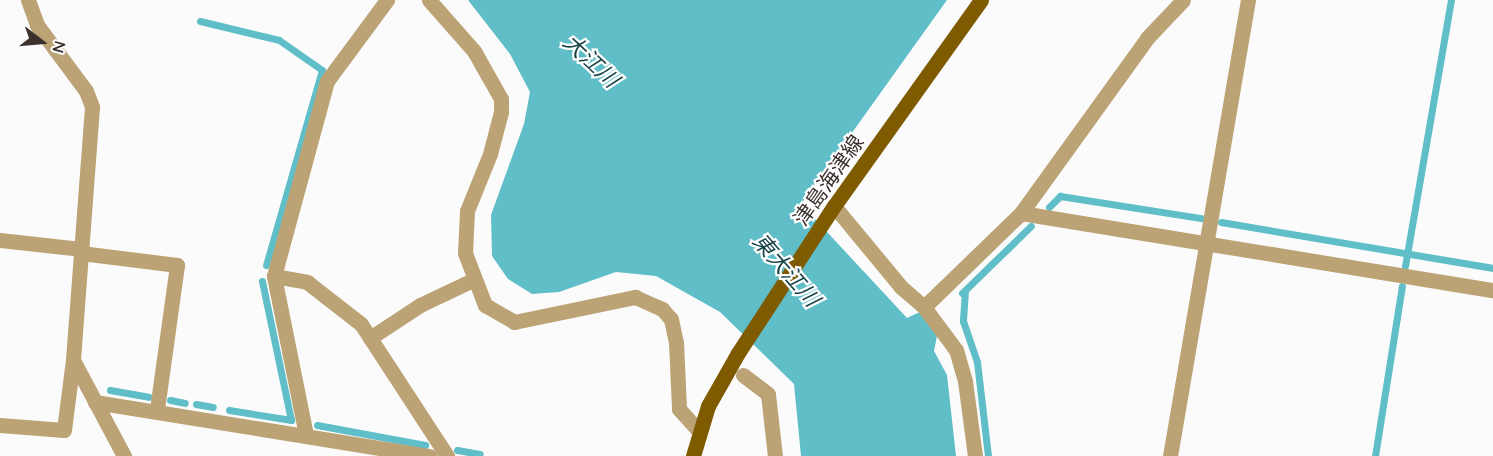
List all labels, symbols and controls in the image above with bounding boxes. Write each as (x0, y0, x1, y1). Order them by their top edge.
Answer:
north arrow (12, 12, 72, 72)
water label: 大江川 (558, 29, 624, 93)
text: N (48, 39, 71, 55)
street label: 津島海津線 (788, 130, 868, 230)
water label: 東大江川 (747, 228, 825, 312)

